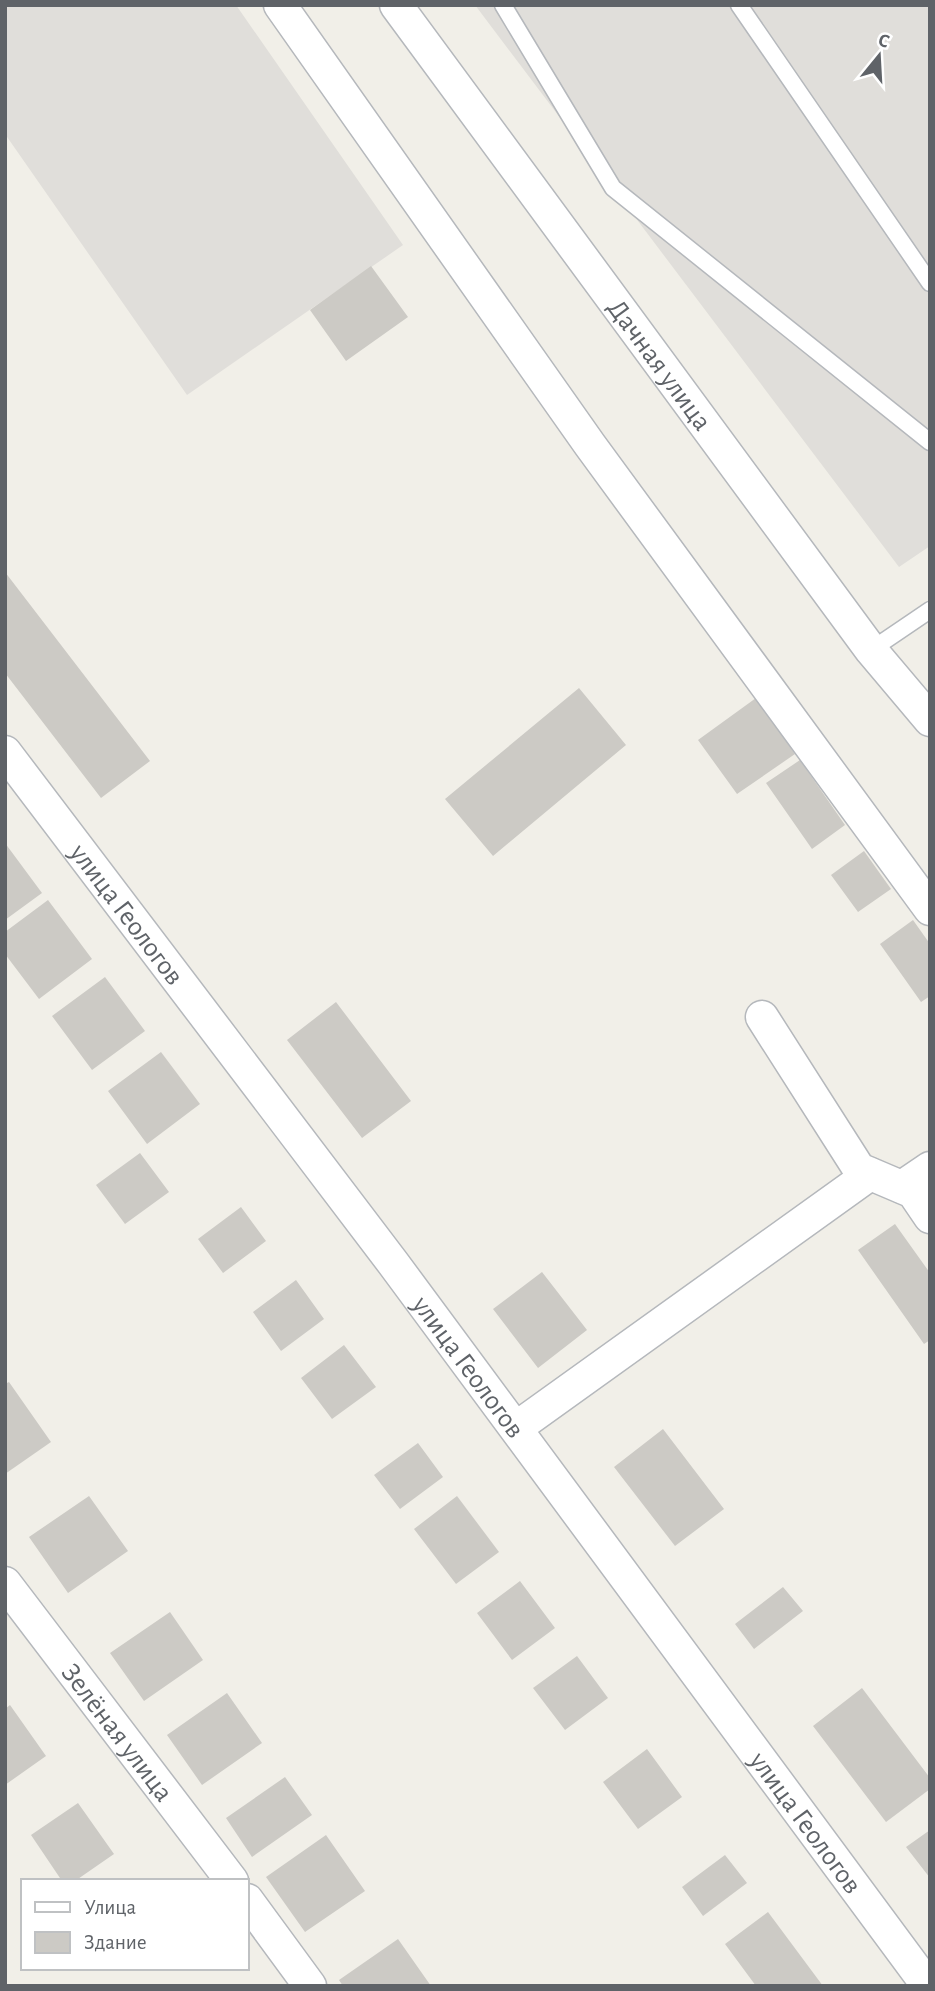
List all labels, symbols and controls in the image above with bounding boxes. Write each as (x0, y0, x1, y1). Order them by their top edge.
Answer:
north arrow (844, 21, 914, 91)
text: С (876, 31, 892, 52)
street label: Дачная улица (601, 294, 716, 436)
street label: улица Геологов (63, 838, 188, 990)
street label: улица Геологов (406, 1291, 529, 1443)
street label: Зелёная улица (56, 1659, 178, 1807)
street label: улица Геологов (743, 1746, 866, 1899)
legend (21, 1879, 248, 1970)
text: Улица (84, 1897, 137, 1918)
text: Здание (84, 1932, 147, 1953)

